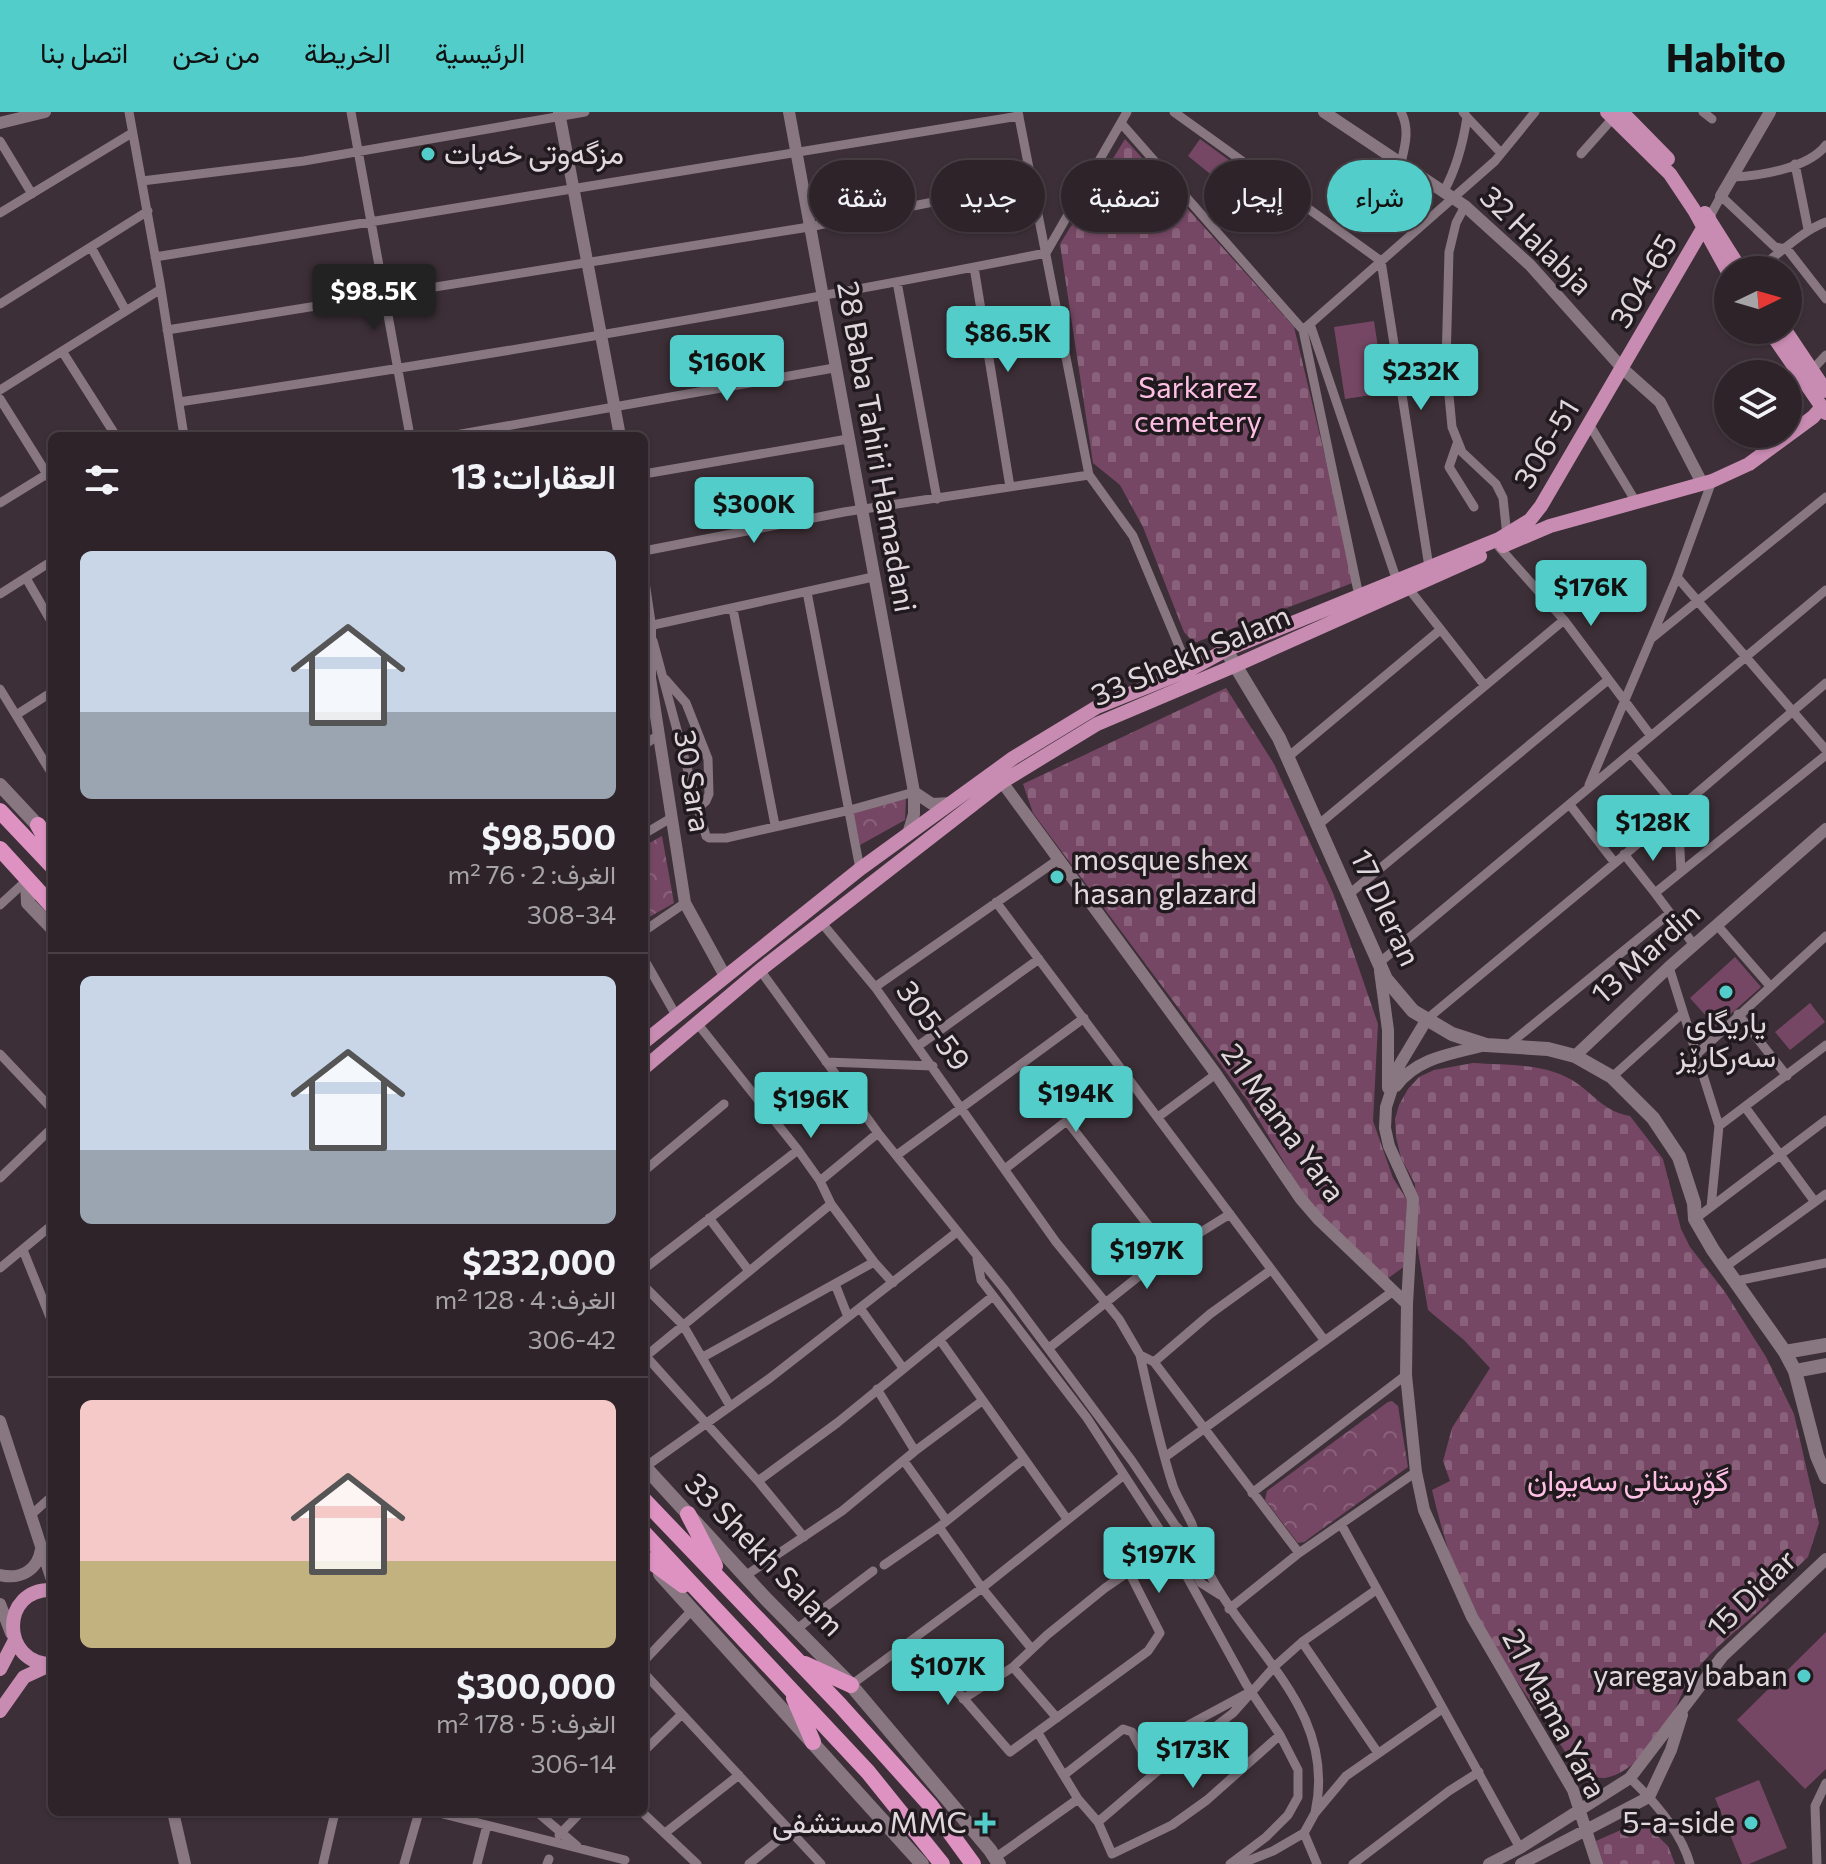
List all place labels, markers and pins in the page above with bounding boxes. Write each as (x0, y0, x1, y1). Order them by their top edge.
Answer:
place label: مزگەوتی خەبات (444, 133, 624, 172)
marker: مزگەوتی خەبات (419, 145, 437, 163)
pin: $98.5K (309, 264, 439, 332)
pin: $86.5K (943, 306, 1073, 374)
pin: $160K (671, 335, 783, 403)
pin: $232K (1365, 344, 1477, 412)
pin: $300K (698, 477, 810, 545)
pin: $176K (1535, 560, 1647, 628)
pin: $128K (1597, 795, 1709, 863)
place label: mosque shex hasan glazard (1073, 839, 1257, 910)
marker: mosque shex hasan glazard (1048, 868, 1066, 886)
marker: یاریگای سەرکارێز (1717, 983, 1735, 1001)
place label: یاریگای سەرکارێز (1675, 1002, 1776, 1075)
pin: $194K (1020, 1066, 1132, 1134)
pin: $196K (755, 1072, 867, 1140)
pin: $197K (1091, 1223, 1203, 1291)
pin: $197K (1103, 1527, 1215, 1595)
pin: $107K (892, 1639, 1004, 1707)
place label: yaregay baban (1593, 1655, 1788, 1692)
marker: yaregay baban (1795, 1667, 1813, 1685)
pin: $173K (1137, 1722, 1249, 1790)
place label: مستشفى MMC (772, 1802, 967, 1841)
place label: 5-a-side (1622, 1802, 1735, 1839)
marker: مستشفى MMC (974, 1812, 996, 1834)
marker: 5-a-side (1742, 1814, 1760, 1832)

